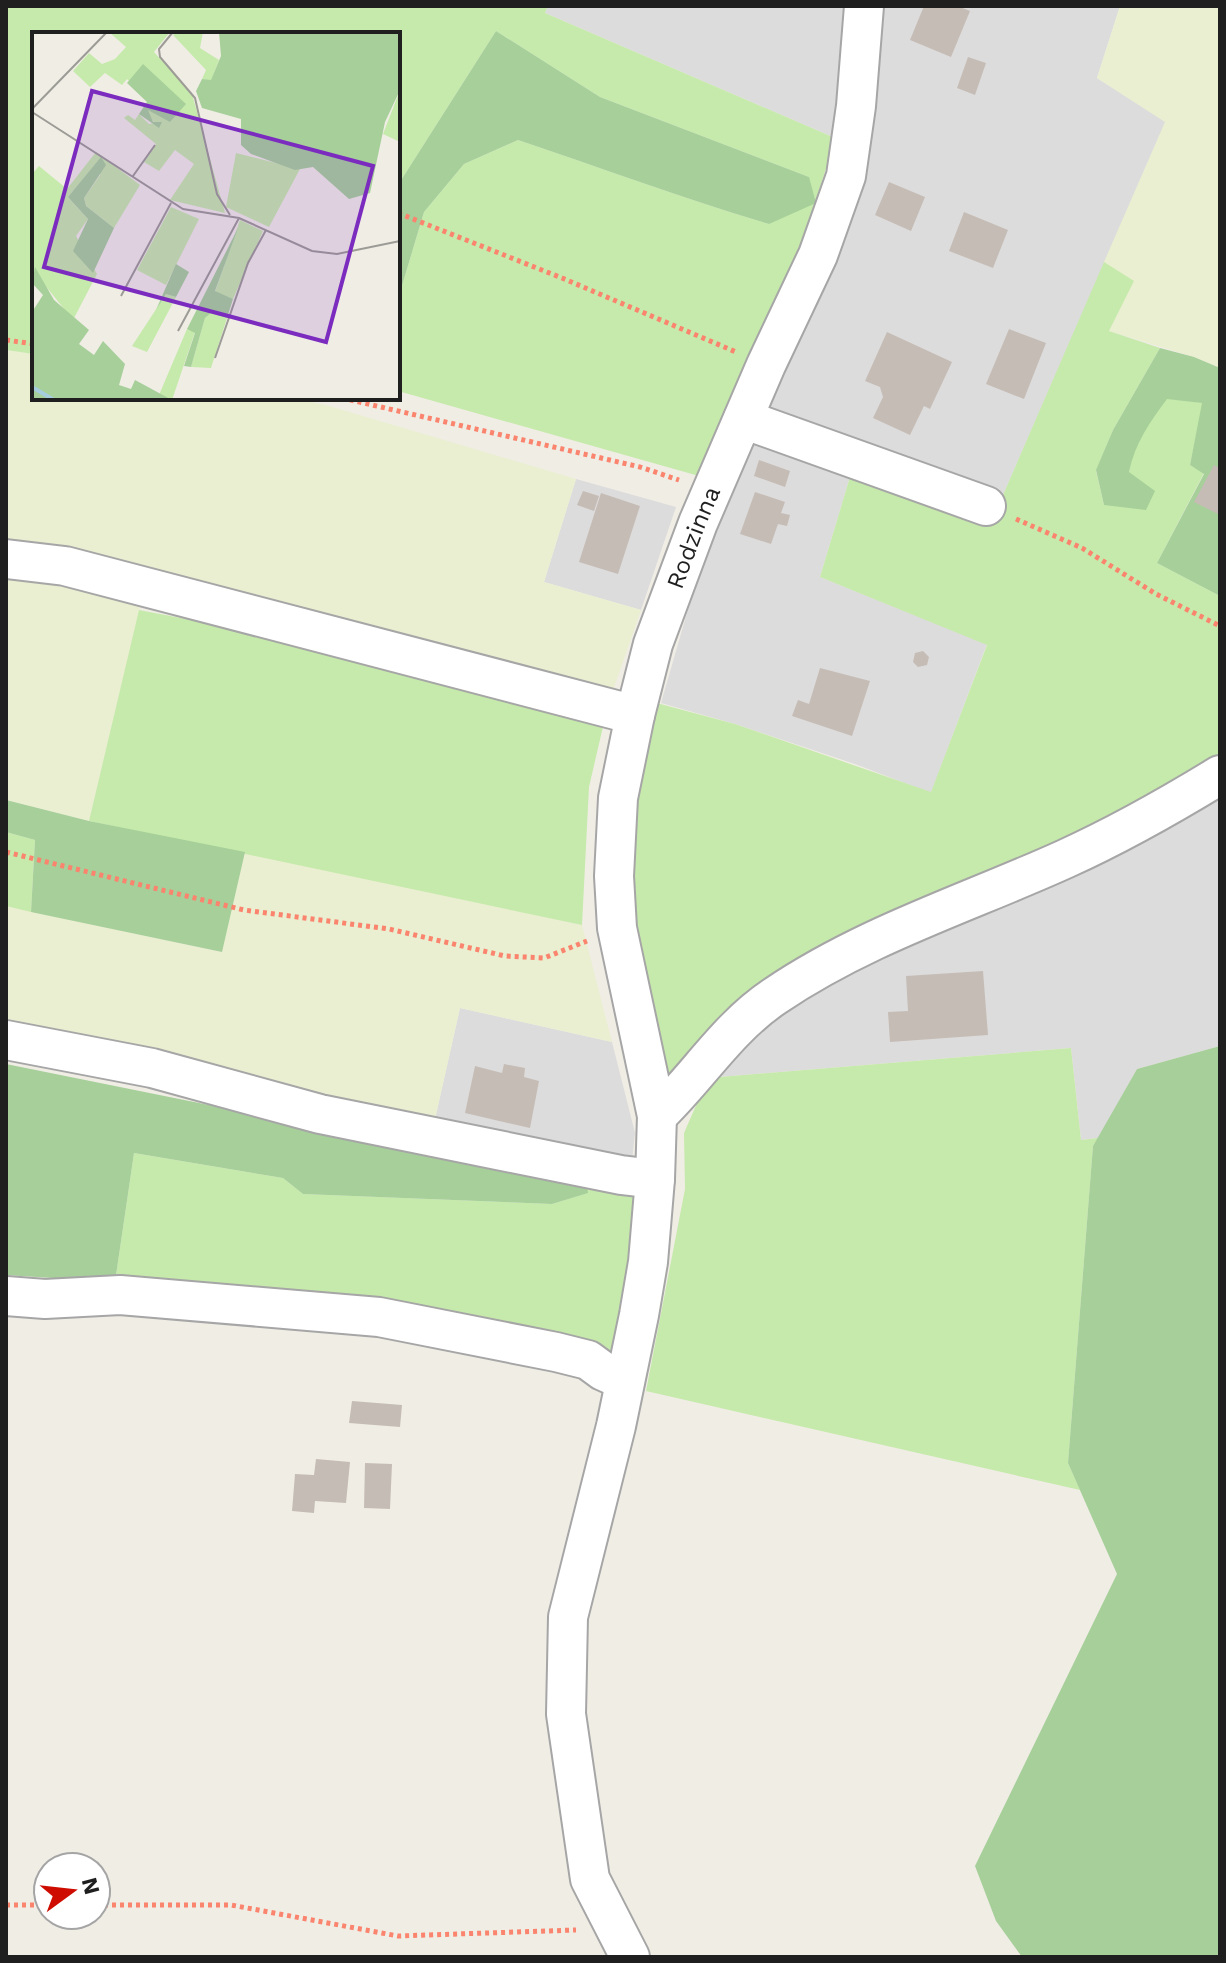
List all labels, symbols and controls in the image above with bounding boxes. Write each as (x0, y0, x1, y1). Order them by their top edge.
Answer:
inset map (32, 32, 400, 400)
street label: Rodzinna (661, 482, 726, 593)
north arrow (32, 1851, 112, 1931)
text: N (77, 1875, 105, 1897)

